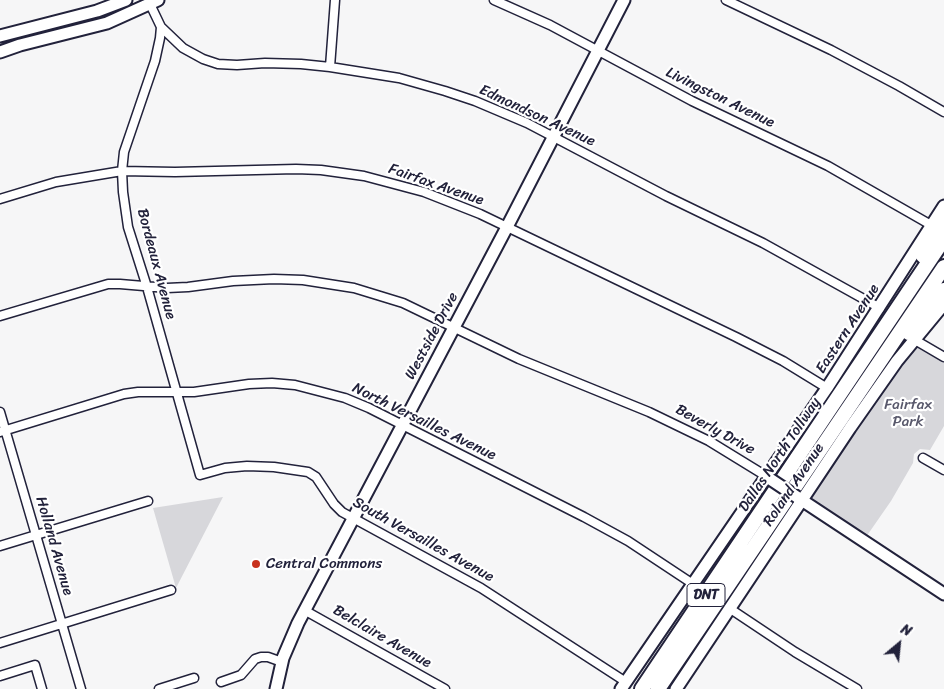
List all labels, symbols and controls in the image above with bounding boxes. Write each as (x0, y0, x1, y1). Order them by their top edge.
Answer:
street label: Livingston Avenue (663, 64, 777, 132)
street label: Edmondson Avenue (476, 81, 598, 151)
street label: Fairfax Avenue (386, 160, 486, 210)
street label: Bordeaux Avenue (133, 207, 179, 321)
street label: Eastern Avenue (812, 281, 884, 377)
street label: Westside Drive (402, 289, 462, 383)
street label: North Versailles Avenue (349, 379, 499, 465)
street label: Dallas North Tollway (735, 394, 825, 516)
park label: Fairfax Park (884, 396, 932, 431)
street label: Beverly Drive (672, 401, 758, 459)
street label: Roland Avenue (760, 440, 828, 530)
street label: Holland Avenue (31, 494, 77, 598)
street label: South Versailles Avenue (349, 494, 497, 586)
place label: Central Commons (266, 555, 382, 573)
marker: Central Commons (250, 558, 262, 570)
road number: DNT (687, 584, 725, 606)
street label: Belclaire Avenue (330, 602, 434, 672)
text: N (896, 617, 916, 644)
north arrow (874, 619, 924, 669)

